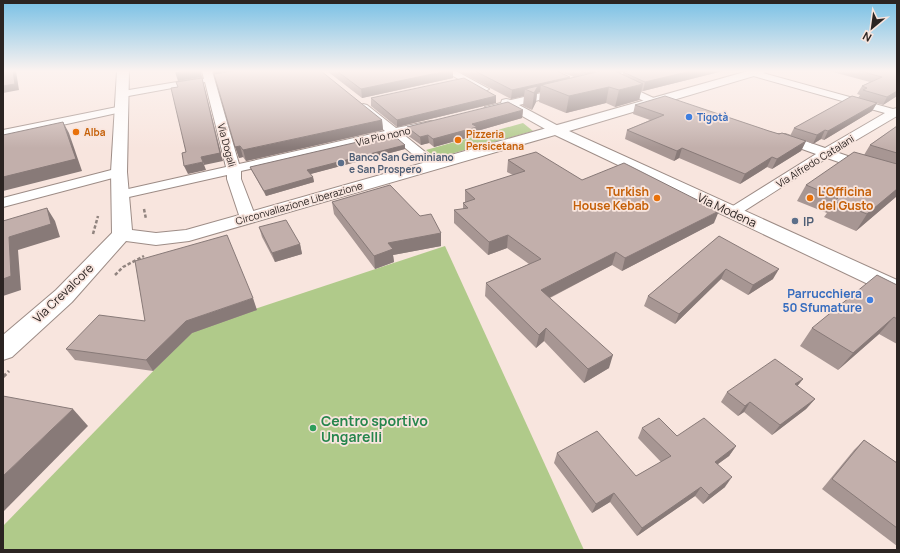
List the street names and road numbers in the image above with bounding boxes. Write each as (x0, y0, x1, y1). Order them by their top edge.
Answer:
street label: Via Dogali (214, 122, 240, 168)
street label: Via Pio nono (354, 123, 412, 149)
street label: Via Alfredo Catalani (773, 131, 857, 191)
street label: Circonvallazione Liberazione (234, 178, 364, 228)
street label: Via Modena (694, 189, 760, 231)
street label: Via Crevalcore (29, 260, 97, 326)

